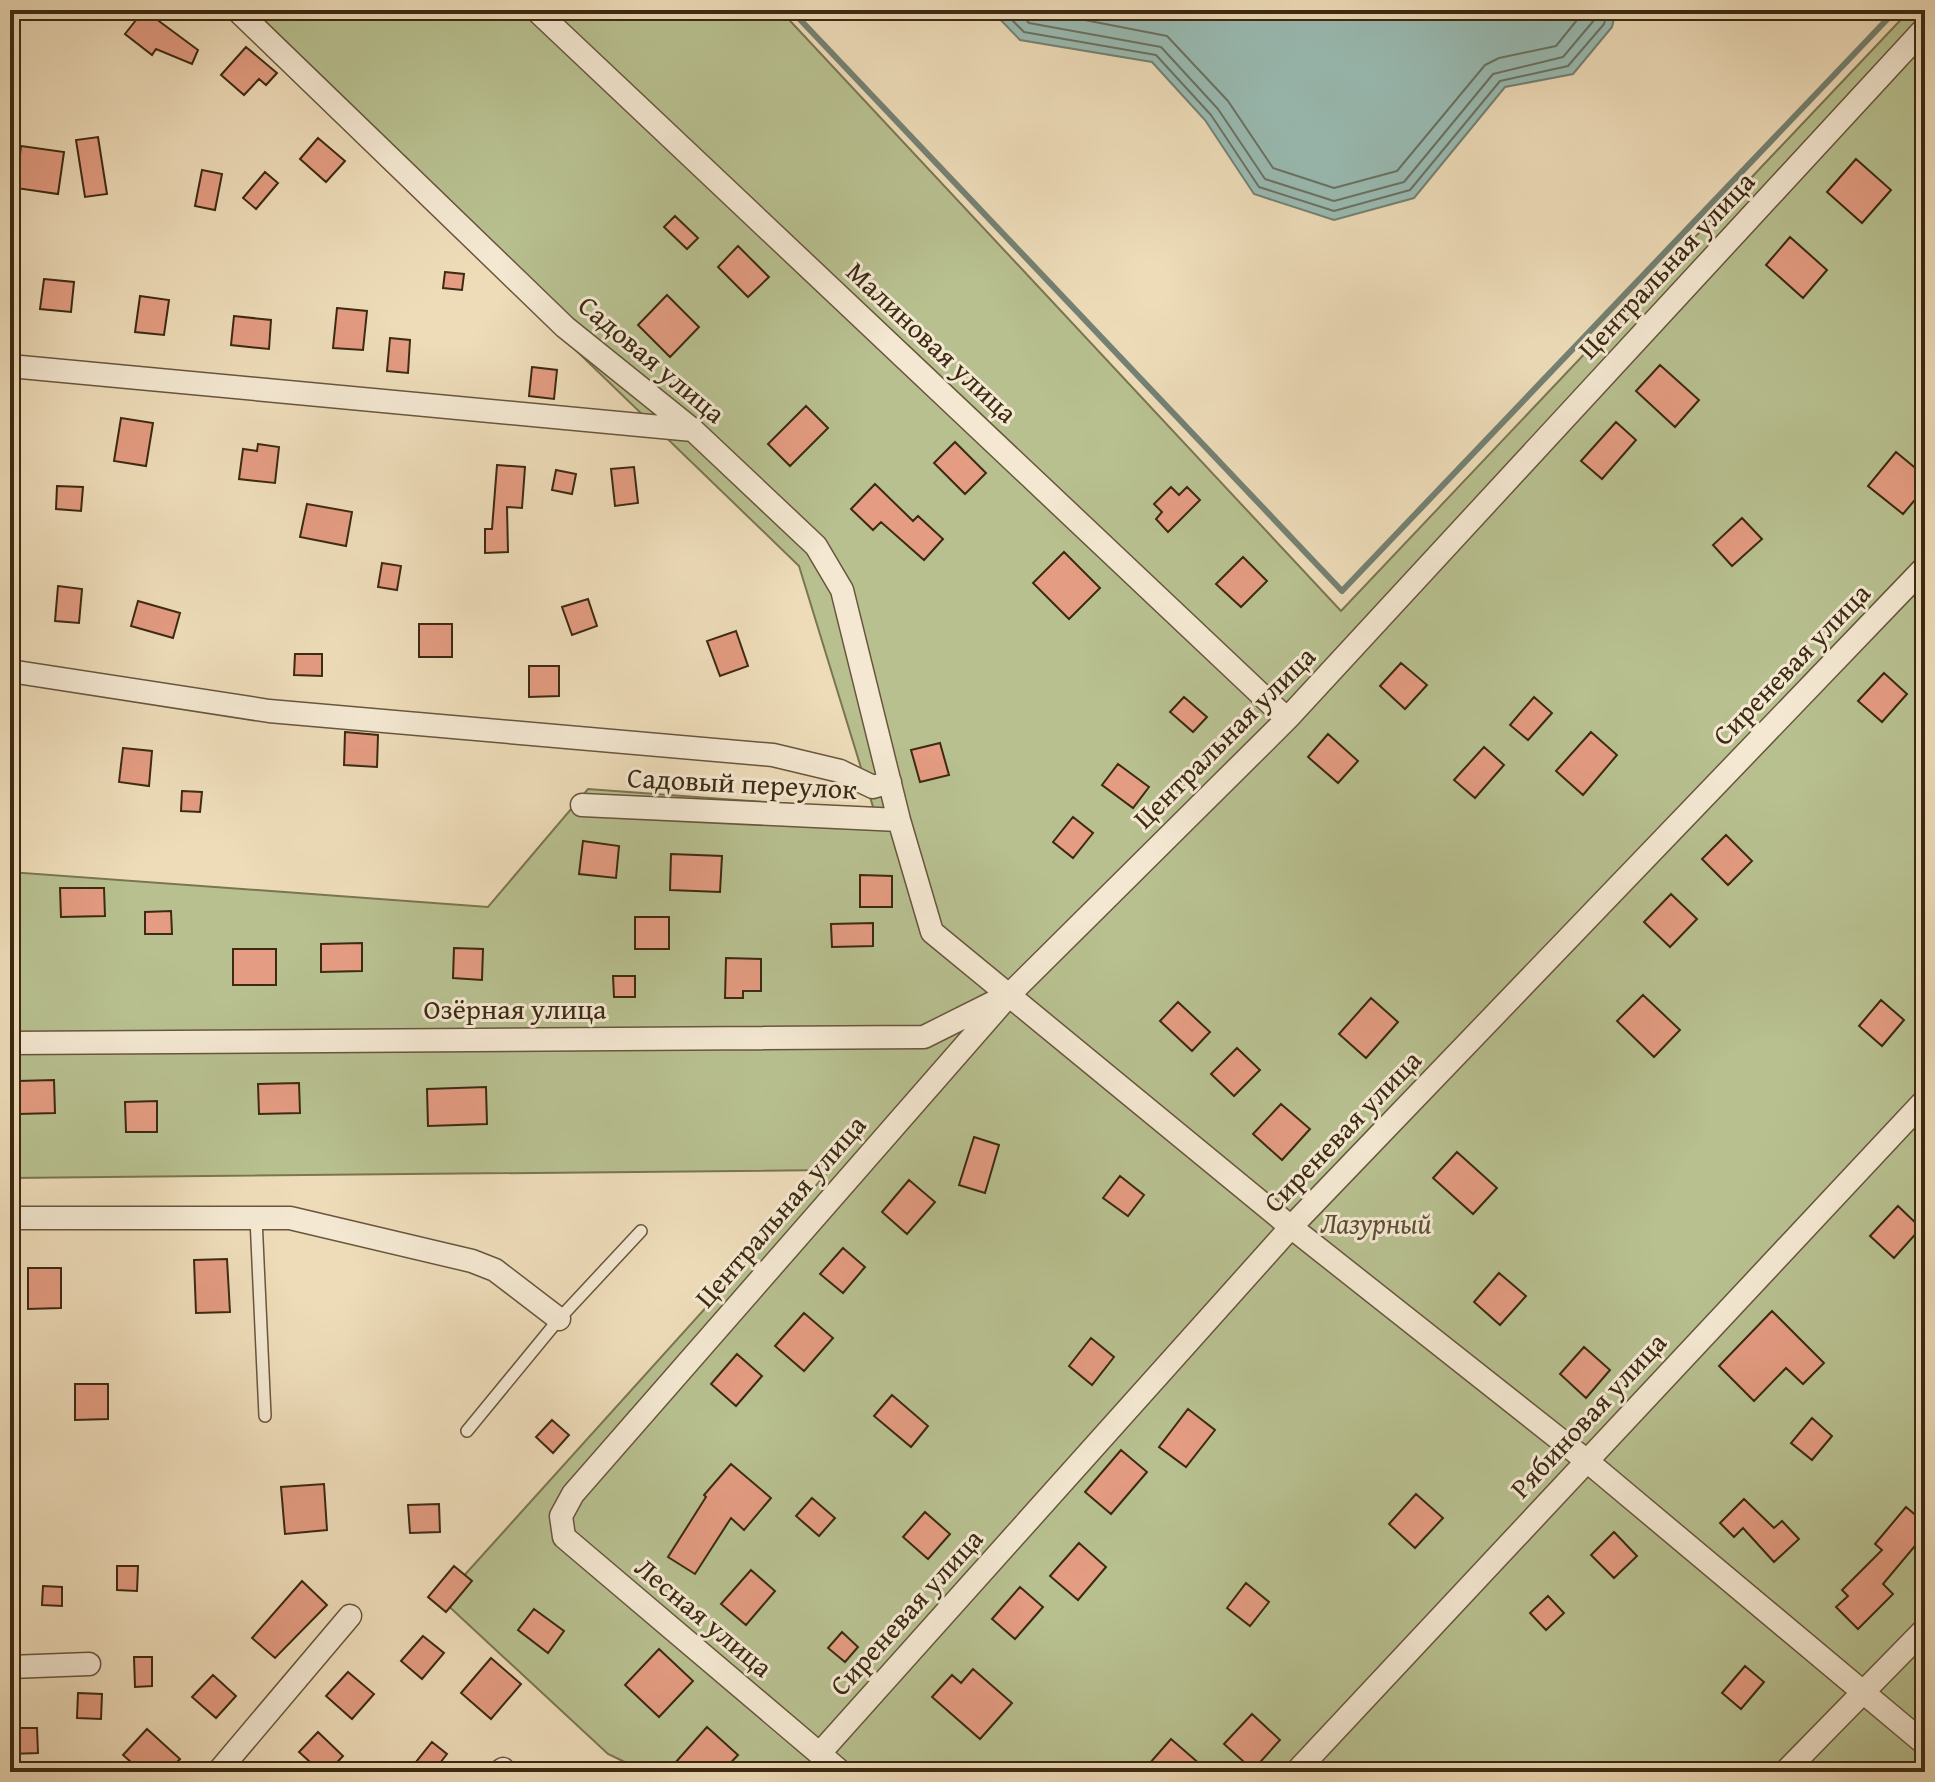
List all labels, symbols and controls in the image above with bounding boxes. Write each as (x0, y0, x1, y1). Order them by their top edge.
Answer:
street label: Центральная улица (1568, 161, 1764, 368)
street label: Малиновая улица (838, 251, 1028, 432)
street label: Садовая улица (570, 285, 735, 433)
street label: Сиреневая улица (1702, 573, 1880, 754)
street label: Центральная улица (1123, 636, 1325, 837)
street label: Садовый переулок (626, 756, 858, 809)
street label: Озёрная улица (424, 988, 607, 1029)
street label: Сиреневая улица (1253, 1040, 1431, 1221)
street label: Центральная улица (684, 1105, 875, 1316)
park label: Лазурный (1320, 1202, 1432, 1243)
street label: Рябиновая улица (1500, 1322, 1676, 1507)
street label: Сиреневая улица (819, 1519, 992, 1704)
street label: Лесная улица (626, 1547, 783, 1687)

